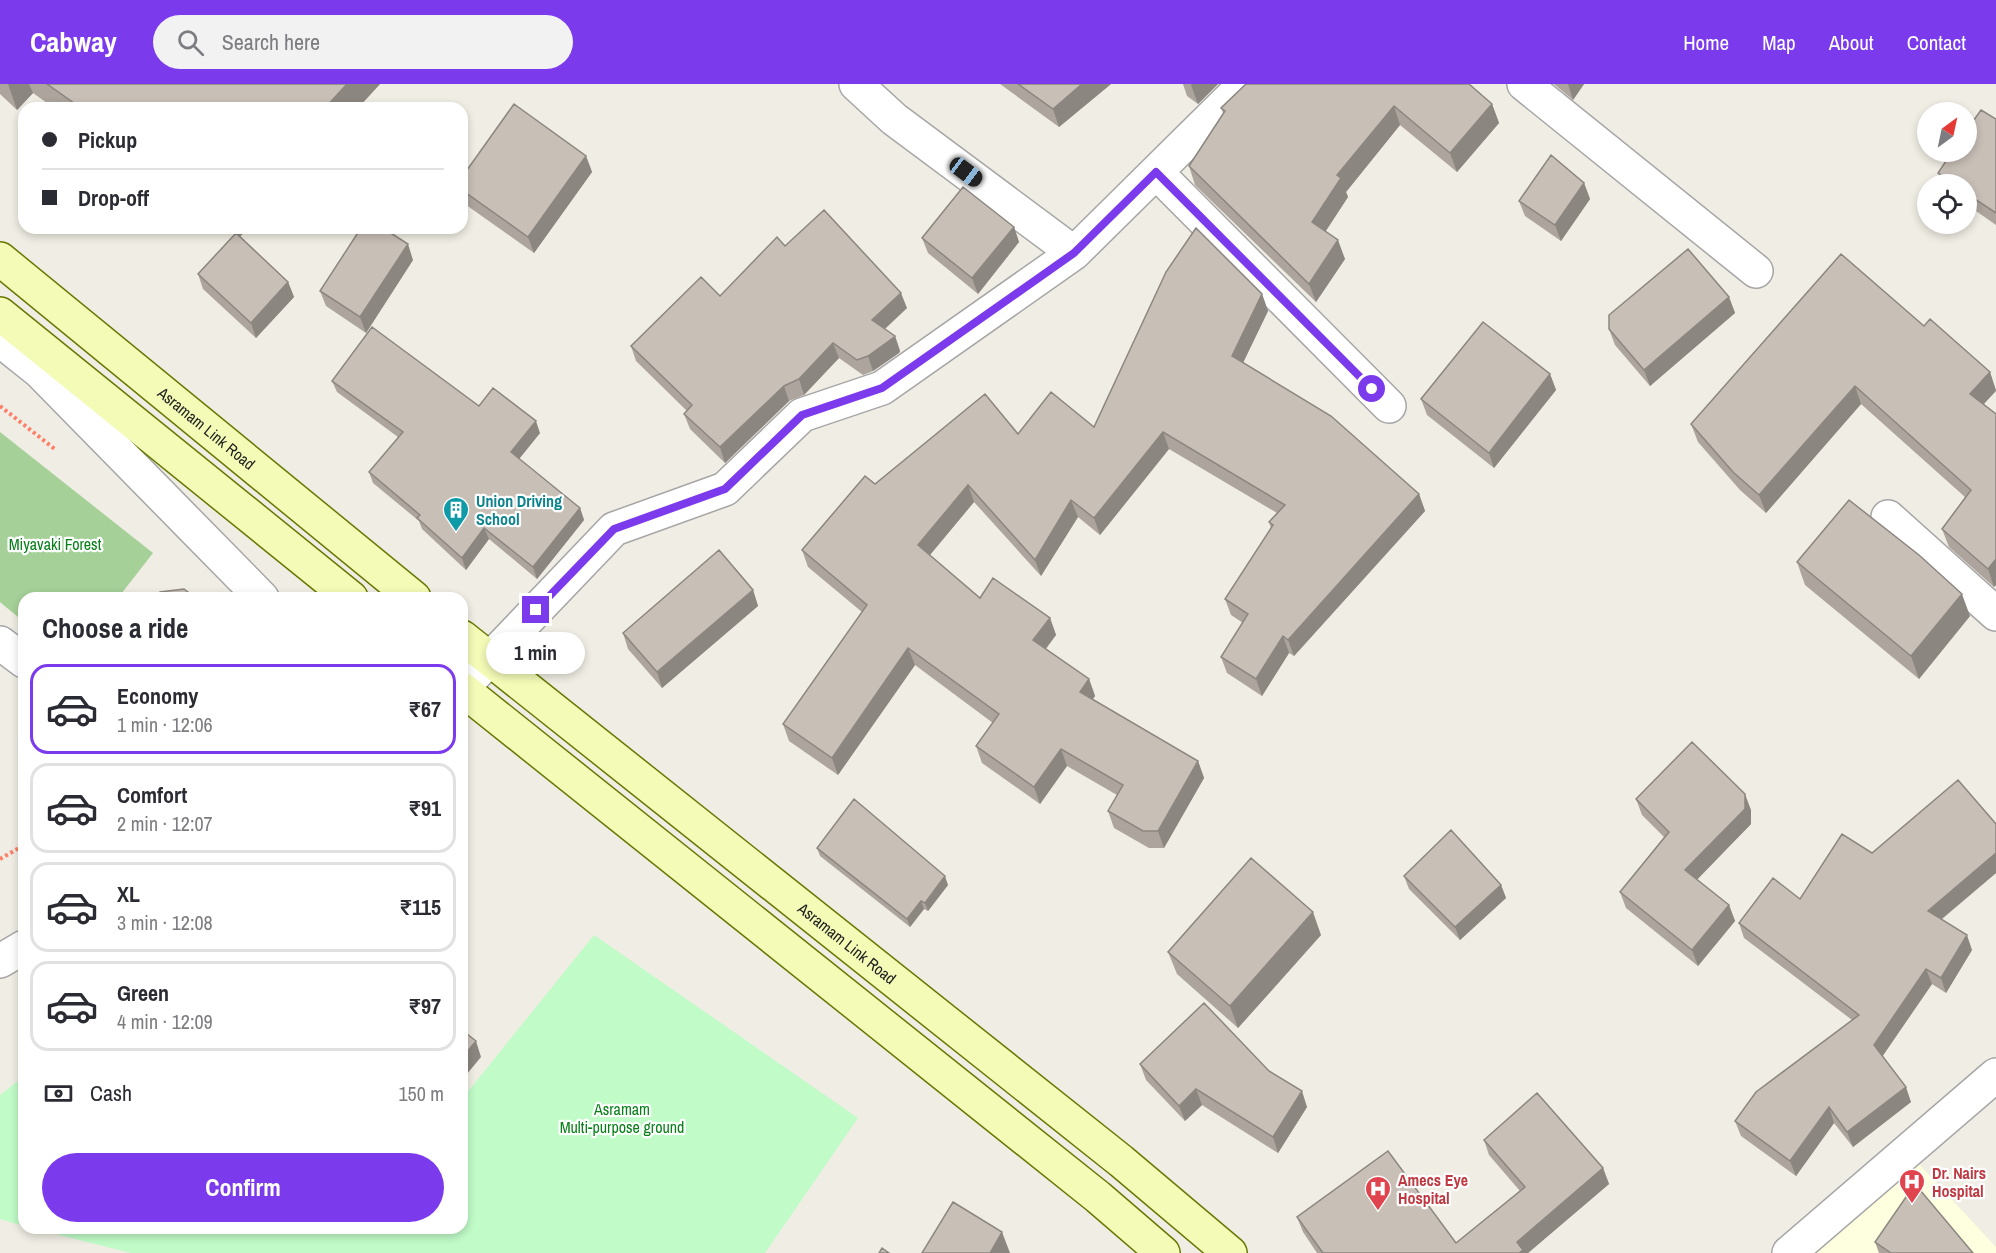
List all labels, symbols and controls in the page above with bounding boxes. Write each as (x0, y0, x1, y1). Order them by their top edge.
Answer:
search box (153, 15, 573, 69)
text: Cabway (30, 23, 117, 61)
icon: search (174, 26, 207, 59)
text: Search here (222, 27, 320, 57)
text: Home (1683, 28, 1729, 57)
text: Map (1762, 28, 1796, 57)
text: About (1829, 28, 1874, 57)
text: Contact (1907, 28, 1966, 57)
north arrow (1917, 102, 1977, 162)
map controls (1917, 102, 1977, 234)
text: Pickup (78, 125, 137, 155)
car (946, 154, 986, 190)
button: locate (1917, 174, 1977, 234)
text: Drop-off (78, 183, 149, 213)
route start (1358, 375, 1385, 402)
street label: Asramam Link Road (153, 381, 260, 475)
place label: Union Driving School (476, 490, 562, 530)
building icon: Union Driving School (441, 495, 471, 533)
park label: Miyavaki Forest (9, 533, 102, 555)
route end (522, 596, 549, 623)
text: Choose a ride (42, 610, 188, 646)
callout: 1 min (486, 631, 586, 673)
text: 1 min (514, 639, 557, 666)
text: Economy (117, 681, 198, 711)
icon: car (45, 682, 99, 736)
text: ₹67 (408, 694, 441, 724)
text: 1 min · 12:06 (117, 711, 213, 738)
text: Comfort (117, 780, 187, 810)
icon: car (45, 781, 99, 835)
text: ₹91 (408, 793, 441, 823)
text: 2 min · 12:07 (117, 810, 213, 837)
text: XL (117, 879, 140, 909)
icon: car (45, 880, 99, 934)
text: ₹115 (399, 892, 441, 922)
street label: Asramam Link Road (793, 897, 901, 989)
text: 3 min · 12:08 (117, 909, 213, 936)
text: Green (117, 978, 169, 1008)
icon: car (45, 979, 99, 1033)
text: ₹97 (408, 991, 441, 1021)
text: 4 min · 12:09 (117, 1008, 213, 1035)
icon: cash (42, 1077, 75, 1110)
text: Cash (90, 1078, 132, 1108)
text: 150 m (398, 1080, 444, 1107)
park label: Asramam Multi-purpose ground (560, 1098, 684, 1138)
button: Confirm (42, 1153, 444, 1222)
place label: Dr. Nairs Hospital (1932, 1162, 1986, 1202)
hospital icon: Dr. Nairs Hospital (1897, 1167, 1927, 1205)
place label: Amecs Eye Hospital (1398, 1169, 1468, 1209)
hospital icon: Amecs Eye Hospital (1363, 1174, 1393, 1212)

